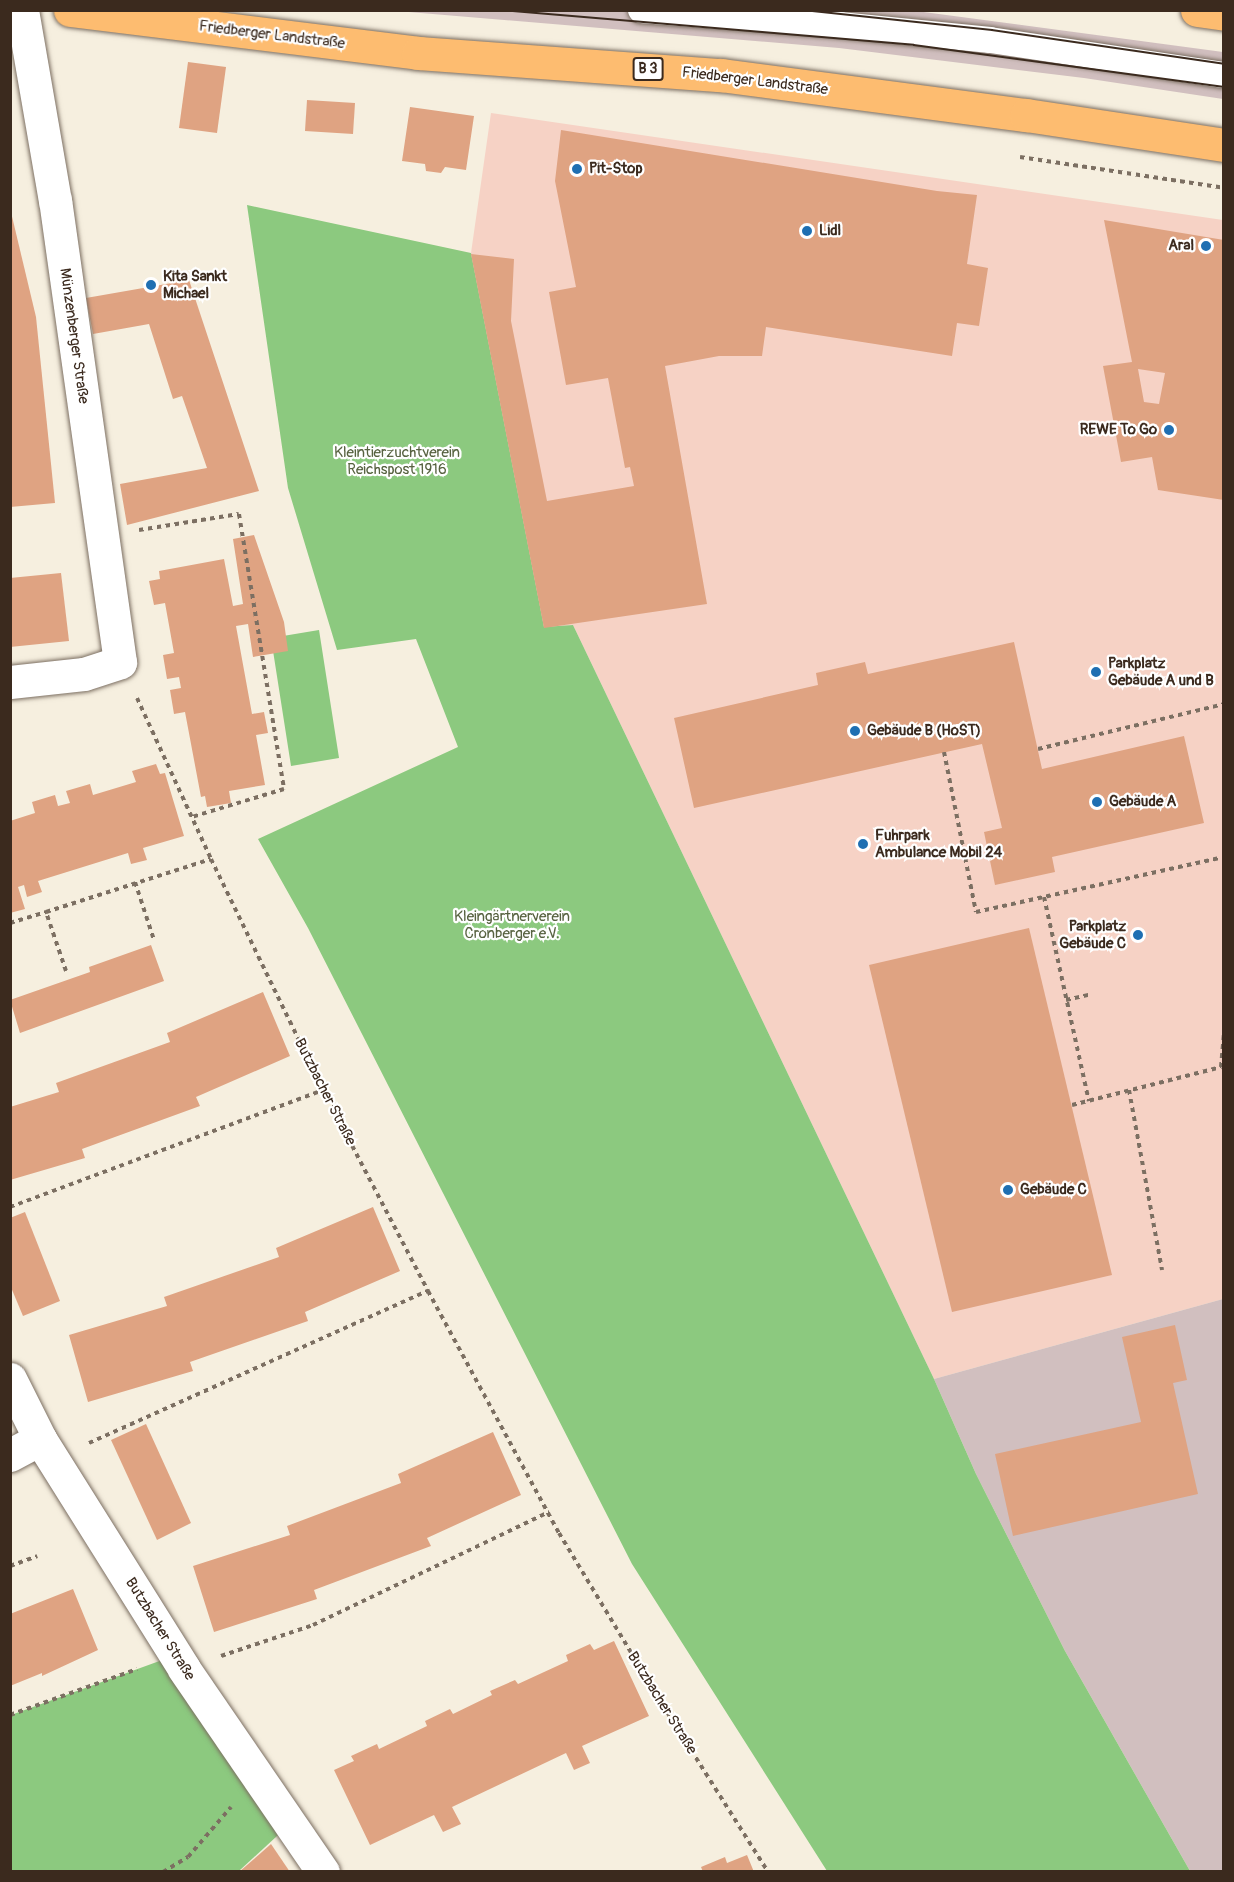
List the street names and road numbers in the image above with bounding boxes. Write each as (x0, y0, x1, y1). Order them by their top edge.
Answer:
street label: Friedberger Landstraße (198, 17, 346, 53)
road number: B 3 (632, 58, 664, 80)
street label: Friedberger Landstraße (681, 63, 829, 99)
street label: Münzenberger Straße (56, 267, 92, 405)
street label: Butzbacher Straße (290, 1036, 360, 1148)
street label: Butzbacher Straße (121, 1574, 199, 1684)
street label: Butzbacher Straße (623, 1648, 701, 1758)

